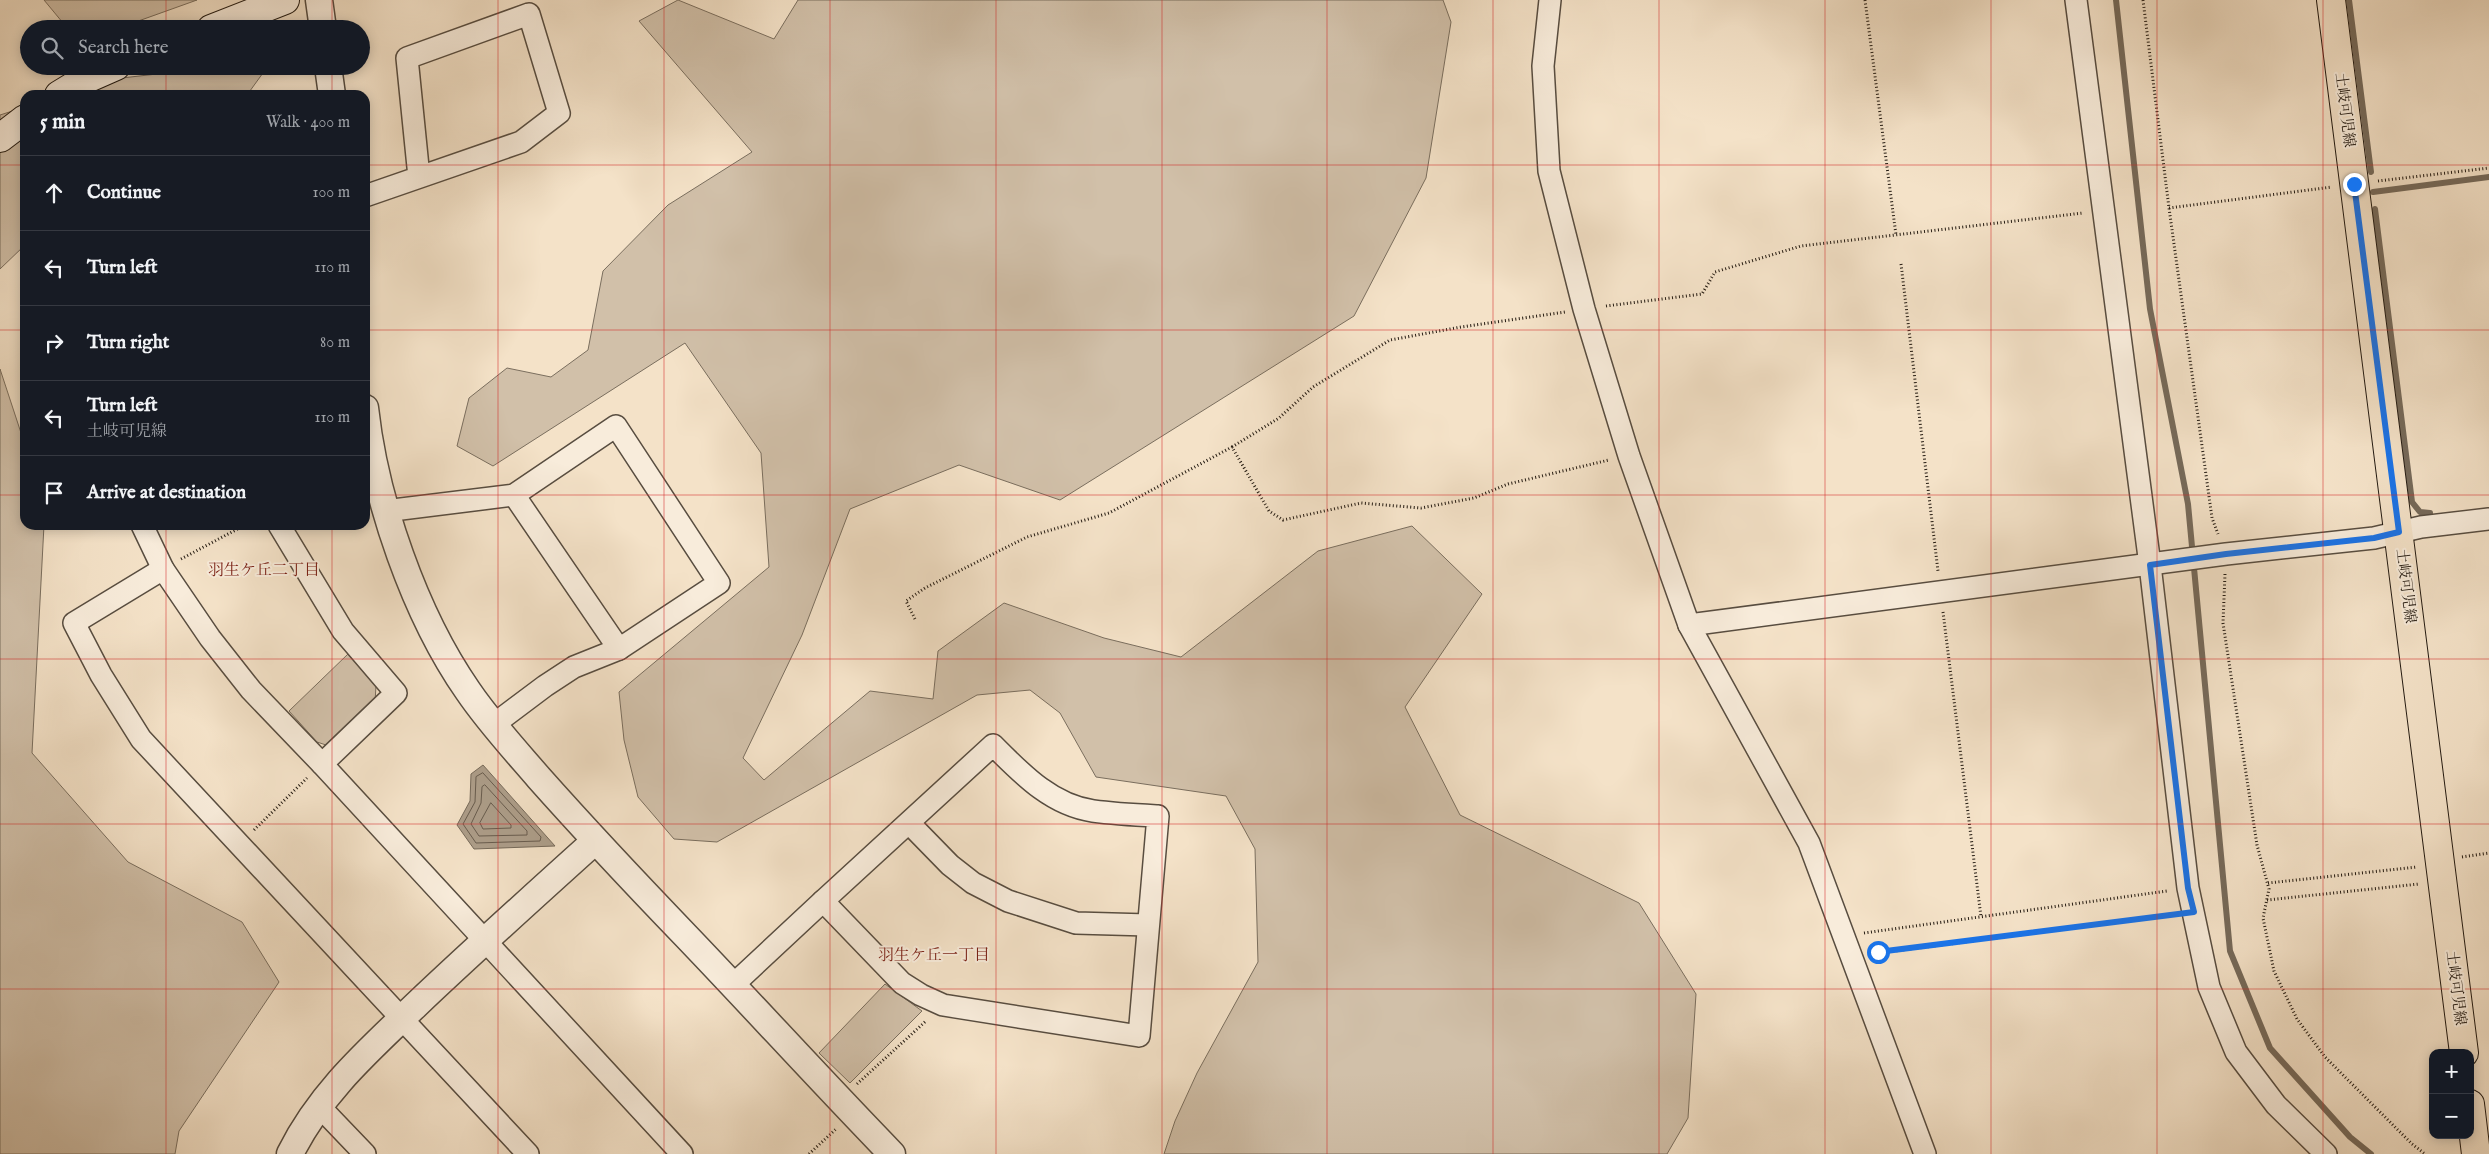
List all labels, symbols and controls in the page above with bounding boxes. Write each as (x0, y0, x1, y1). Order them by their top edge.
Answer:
search box (20, 20, 370, 75)
icon: search (38, 34, 66, 62)
text: Search here (78, 36, 169, 60)
street label: 土岐可児線 (2331, 72, 2359, 148)
text: 5 min (40, 109, 85, 136)
text: Walk · 400 m (266, 113, 350, 133)
route end (2343, 173, 2366, 196)
icon: ahead (40, 179, 68, 207)
text: Continue (87, 181, 161, 205)
text: 100 m (313, 183, 350, 203)
icon: left (40, 254, 68, 282)
text: Turn left (87, 256, 158, 280)
text: 110 m (314, 258, 350, 278)
icon: right (40, 329, 68, 357)
text: Turn right (87, 331, 169, 355)
text: 80 m (320, 333, 350, 353)
text: Turn left (87, 394, 158, 418)
icon: left (40, 404, 68, 432)
text: 110 m (314, 408, 350, 428)
text: 土岐可児線 (87, 422, 167, 442)
icon: arrive (40, 479, 68, 507)
text: Arrive at destination (87, 481, 246, 505)
street label: 土岐可児線 (2392, 548, 2420, 624)
district label: 羽生ケ丘二丁目 (208, 561, 320, 581)
route start (1867, 941, 1890, 964)
district label: 羽生ケ丘一丁目 (878, 946, 990, 966)
street label: 土岐可児線 (2442, 950, 2470, 1026)
map controls (2429, 1049, 2474, 1139)
button: + (2429, 1049, 2474, 1094)
button: − (2429, 1094, 2474, 1139)

